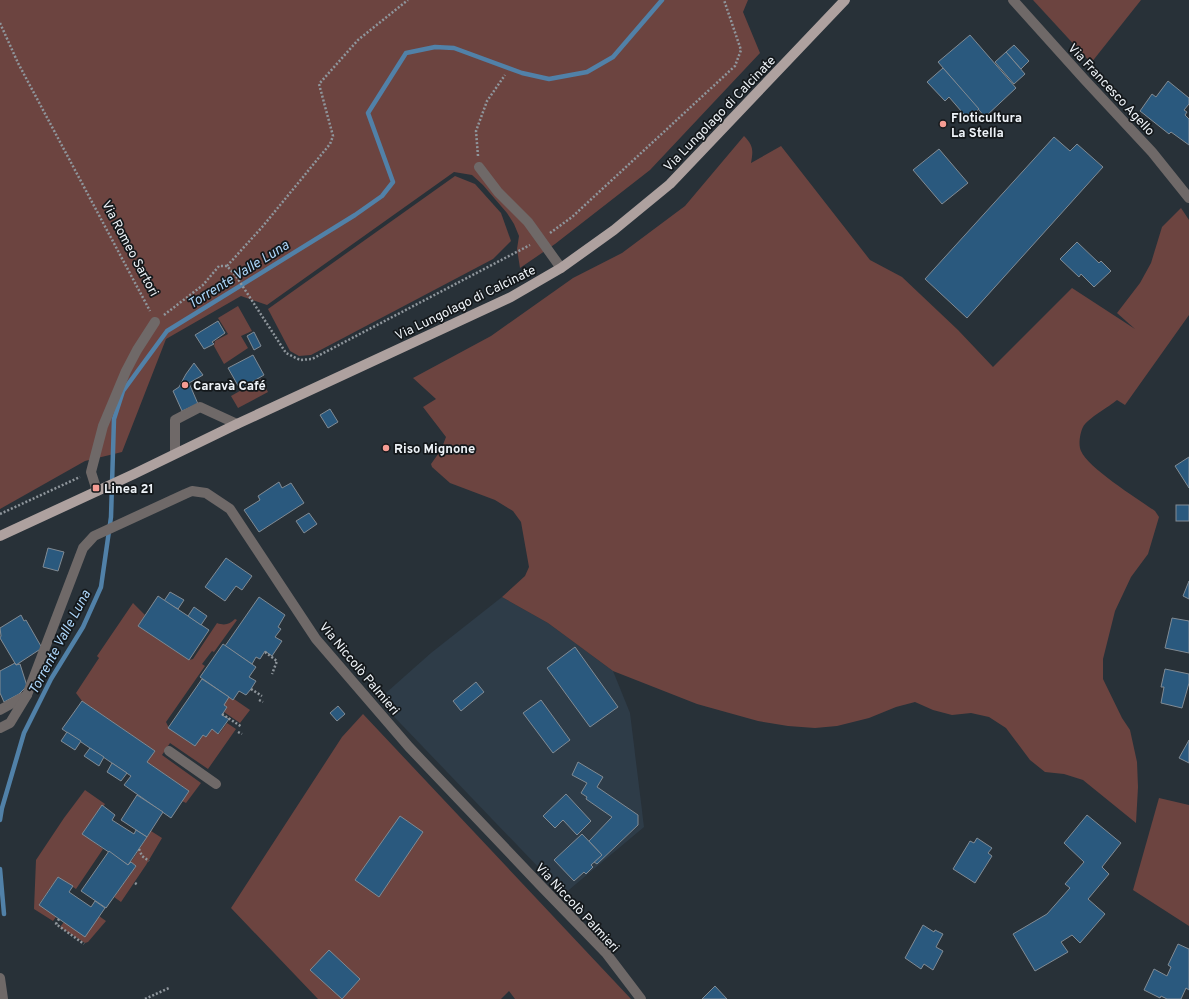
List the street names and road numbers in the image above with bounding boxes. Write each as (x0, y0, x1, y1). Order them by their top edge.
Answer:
street label: Via Francesco Agello (1064, 41, 1157, 140)
street label: Via Lungolago di Calcinate (661, 53, 780, 175)
street label: Via Romeo Sartori (97, 198, 161, 300)
street label: Via Lungolago di Calcinate (393, 263, 539, 345)
street label: Via Niccolò Palmieri (315, 620, 402, 719)
street label: Via Niccolò Palmieri (531, 860, 622, 956)

